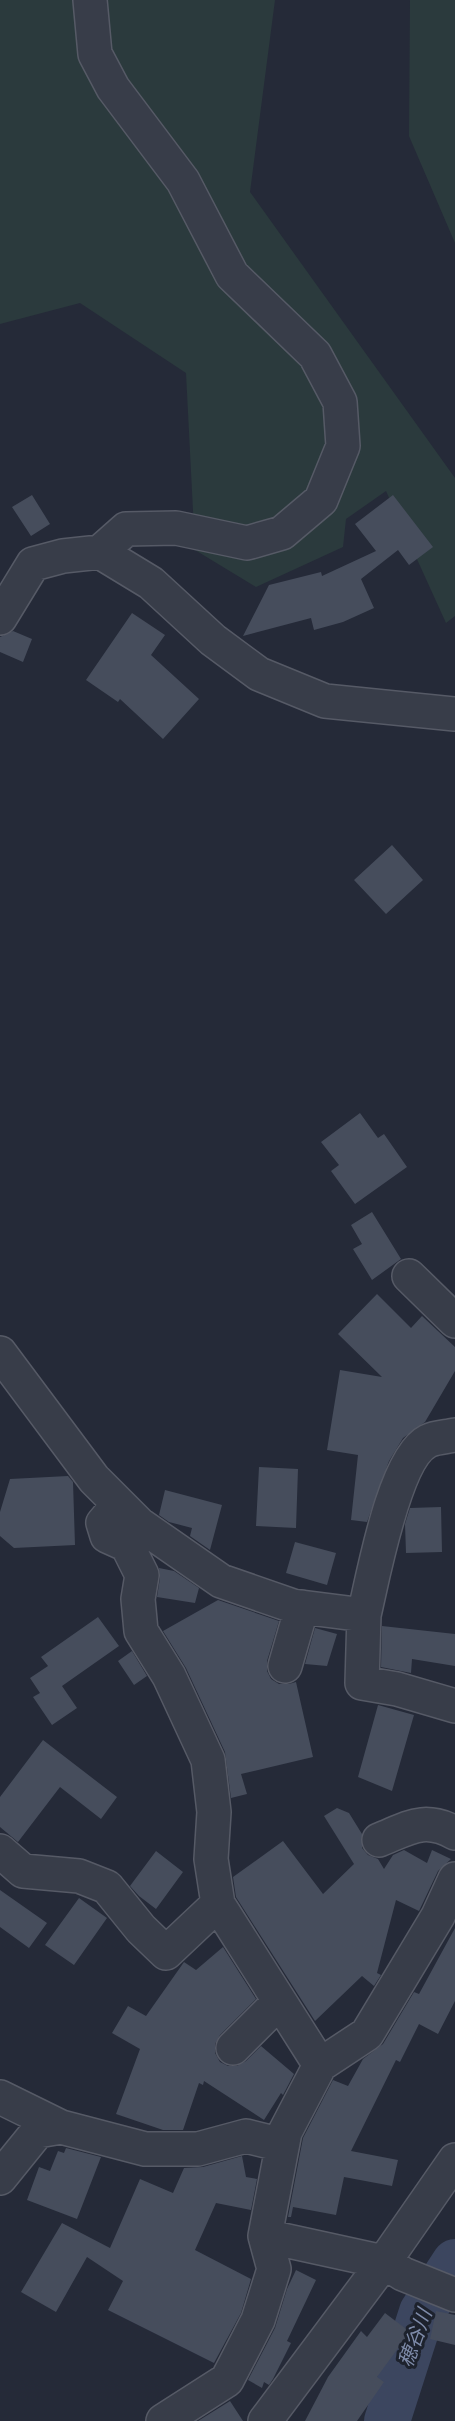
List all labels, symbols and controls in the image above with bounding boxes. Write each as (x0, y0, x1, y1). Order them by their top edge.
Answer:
water label: 穂谷川 (393, 2304, 437, 2370)

